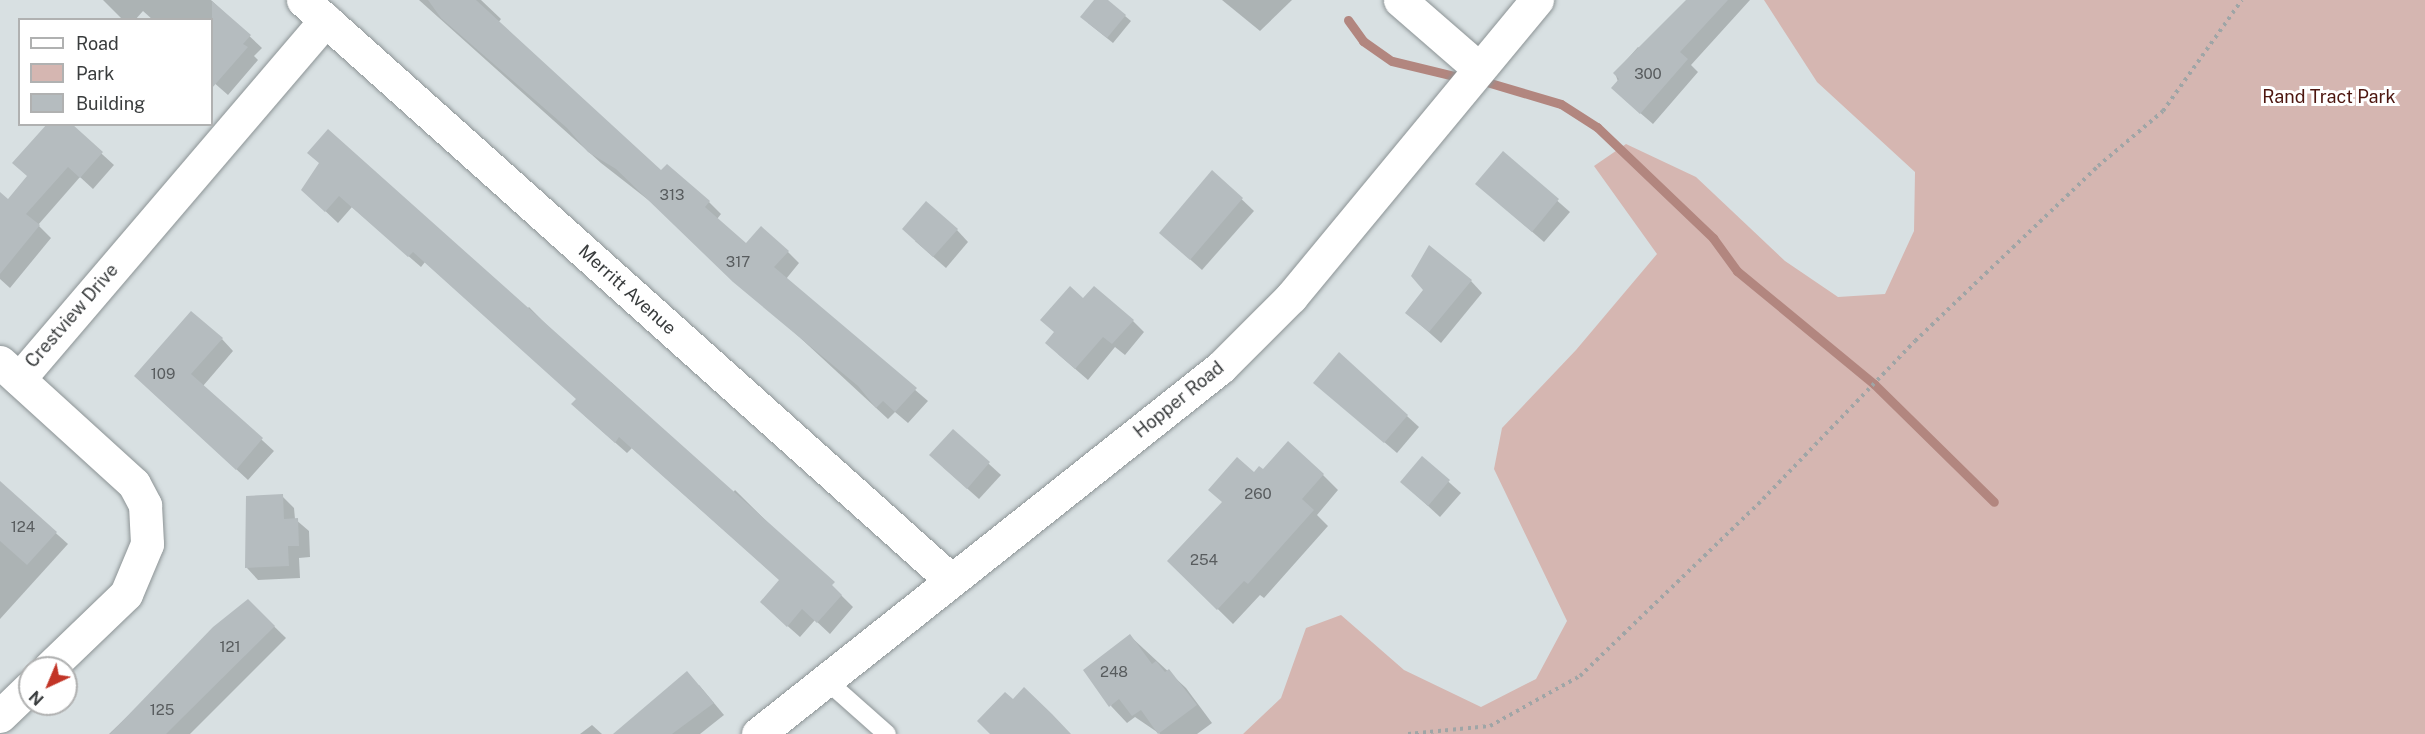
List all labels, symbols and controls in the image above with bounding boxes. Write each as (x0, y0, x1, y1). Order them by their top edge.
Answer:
legend (18, 18, 213, 126)
text: Road (76, 33, 119, 54)
text: Park (76, 63, 114, 84)
house number: 300 (1634, 65, 1662, 83)
park label: Rand Tract Park (2262, 86, 2396, 108)
text: Building (76, 93, 145, 114)
house number: 313 (659, 186, 685, 204)
street label: Merritt Avenue (574, 241, 680, 339)
house number: 317 (726, 253, 750, 271)
street label: Crestview Drive (21, 260, 123, 372)
street label: Hopper Road (1130, 357, 1228, 443)
house number: 109 (151, 365, 175, 383)
house number: 260 (1244, 485, 1272, 503)
house number: 124 (11, 518, 35, 536)
house number: 254 (1190, 551, 1218, 569)
house number: 121 (219, 638, 241, 656)
north arrow (18, 656, 78, 716)
house number: 248 (1100, 663, 1128, 681)
text: N (25, 687, 48, 709)
house number: 125 (150, 701, 174, 719)

